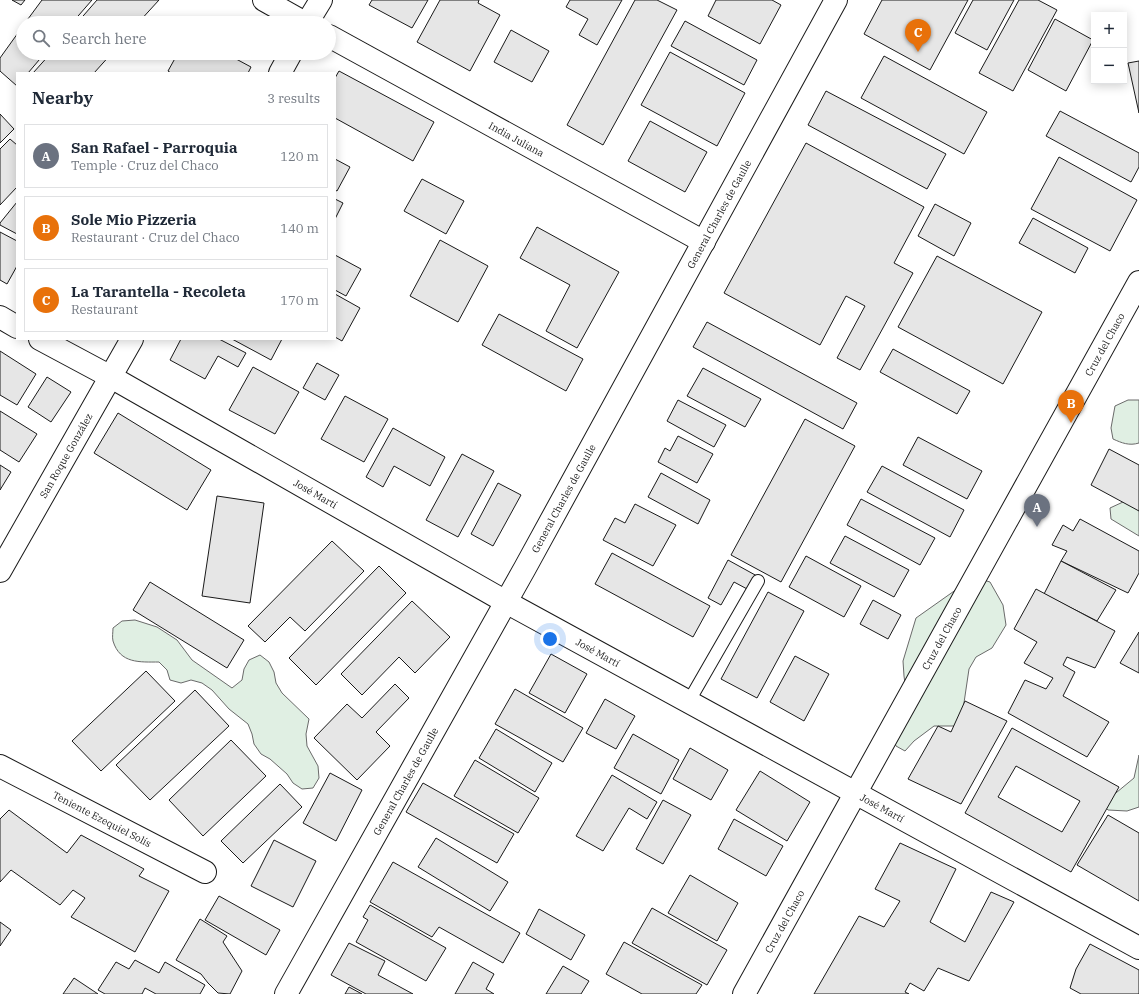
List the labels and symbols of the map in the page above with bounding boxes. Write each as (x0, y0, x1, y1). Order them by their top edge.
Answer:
pin: C (905, 19, 931, 52)
street label: India Juliana (487, 119, 547, 160)
street label: General Charles de Gaulle (684, 157, 754, 271)
street label: Cruz del Chaco (1082, 310, 1127, 378)
pin: B (1058, 390, 1084, 423)
street label: San Roque González (37, 411, 95, 500)
street label: General Charles de Gaulle (528, 442, 598, 555)
street label: José Martí (291, 476, 340, 511)
pin: A (1024, 494, 1050, 527)
street label: Cruz del Chaco (919, 604, 964, 672)
your location (540, 629, 560, 649)
street label: José Martí (574, 635, 622, 670)
street label: General Charles de Gaulle (370, 725, 441, 838)
street label: Teniente Ezequiel Solís (51, 788, 154, 850)
street label: José Martí (858, 790, 907, 825)
street label: Cruz del Chaco (762, 887, 807, 955)

